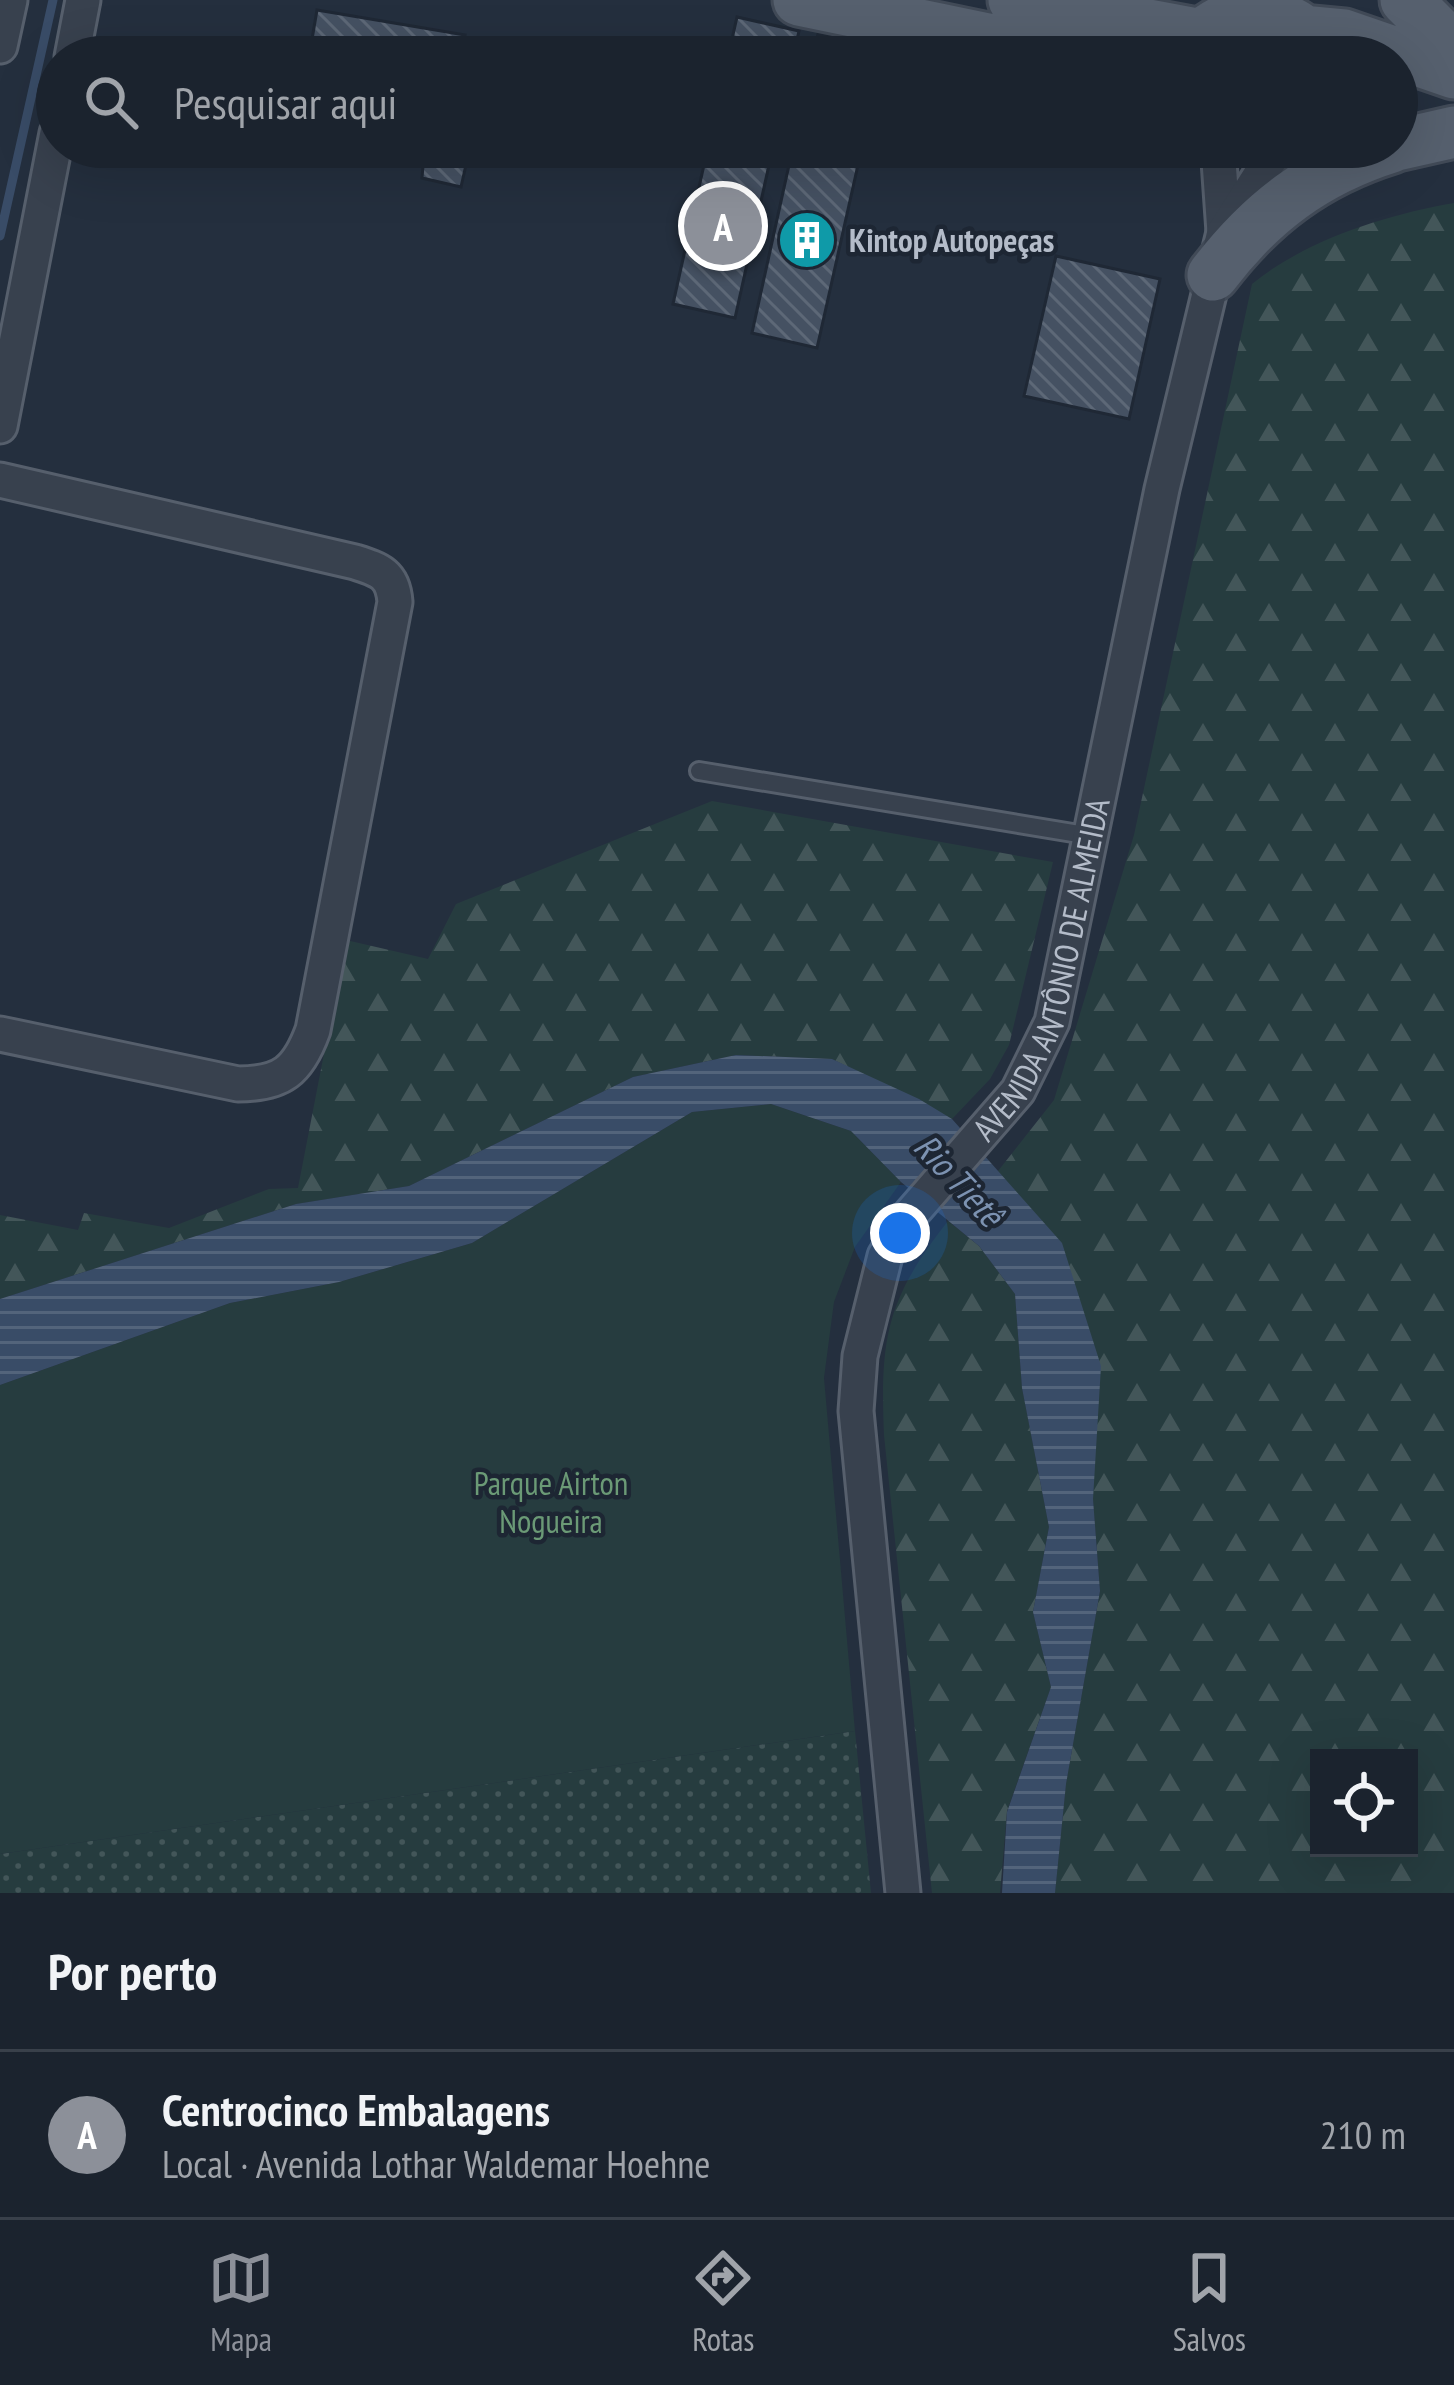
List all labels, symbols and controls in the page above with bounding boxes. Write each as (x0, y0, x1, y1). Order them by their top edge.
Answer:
search box (36, 36, 1418, 168)
icon: search (78, 69, 144, 135)
text: Pesquisar aqui (174, 73, 397, 131)
pin: A (684, 181, 762, 271)
building icon: Kintop Autopeças (776, 209, 838, 271)
place label: Kintop Autopeças (849, 218, 1054, 261)
street label: AVENIDA ANTÔNIO DE ALMEIDA (963, 794, 1119, 1149)
water label: Rio Tietê (904, 1123, 1016, 1238)
your location (870, 1203, 930, 1263)
park label: Parque Airton Nogueira (474, 1461, 628, 1542)
map controls (1310, 1749, 1418, 1857)
button: locate (1310, 1749, 1418, 1857)
text: Por perto (48, 1938, 217, 2004)
text: Centrocinco Embalagens (162, 2080, 550, 2138)
text: A (77, 2109, 97, 2160)
text: 210 m (1320, 2109, 1406, 2160)
text: Local · Avenida Lothar Waldemar Hoehne (162, 2138, 710, 2189)
tab: Mapa (208, 2245, 274, 2360)
tab: Rotas (690, 2245, 756, 2360)
tab: Salvos (1173, 2245, 1246, 2360)

